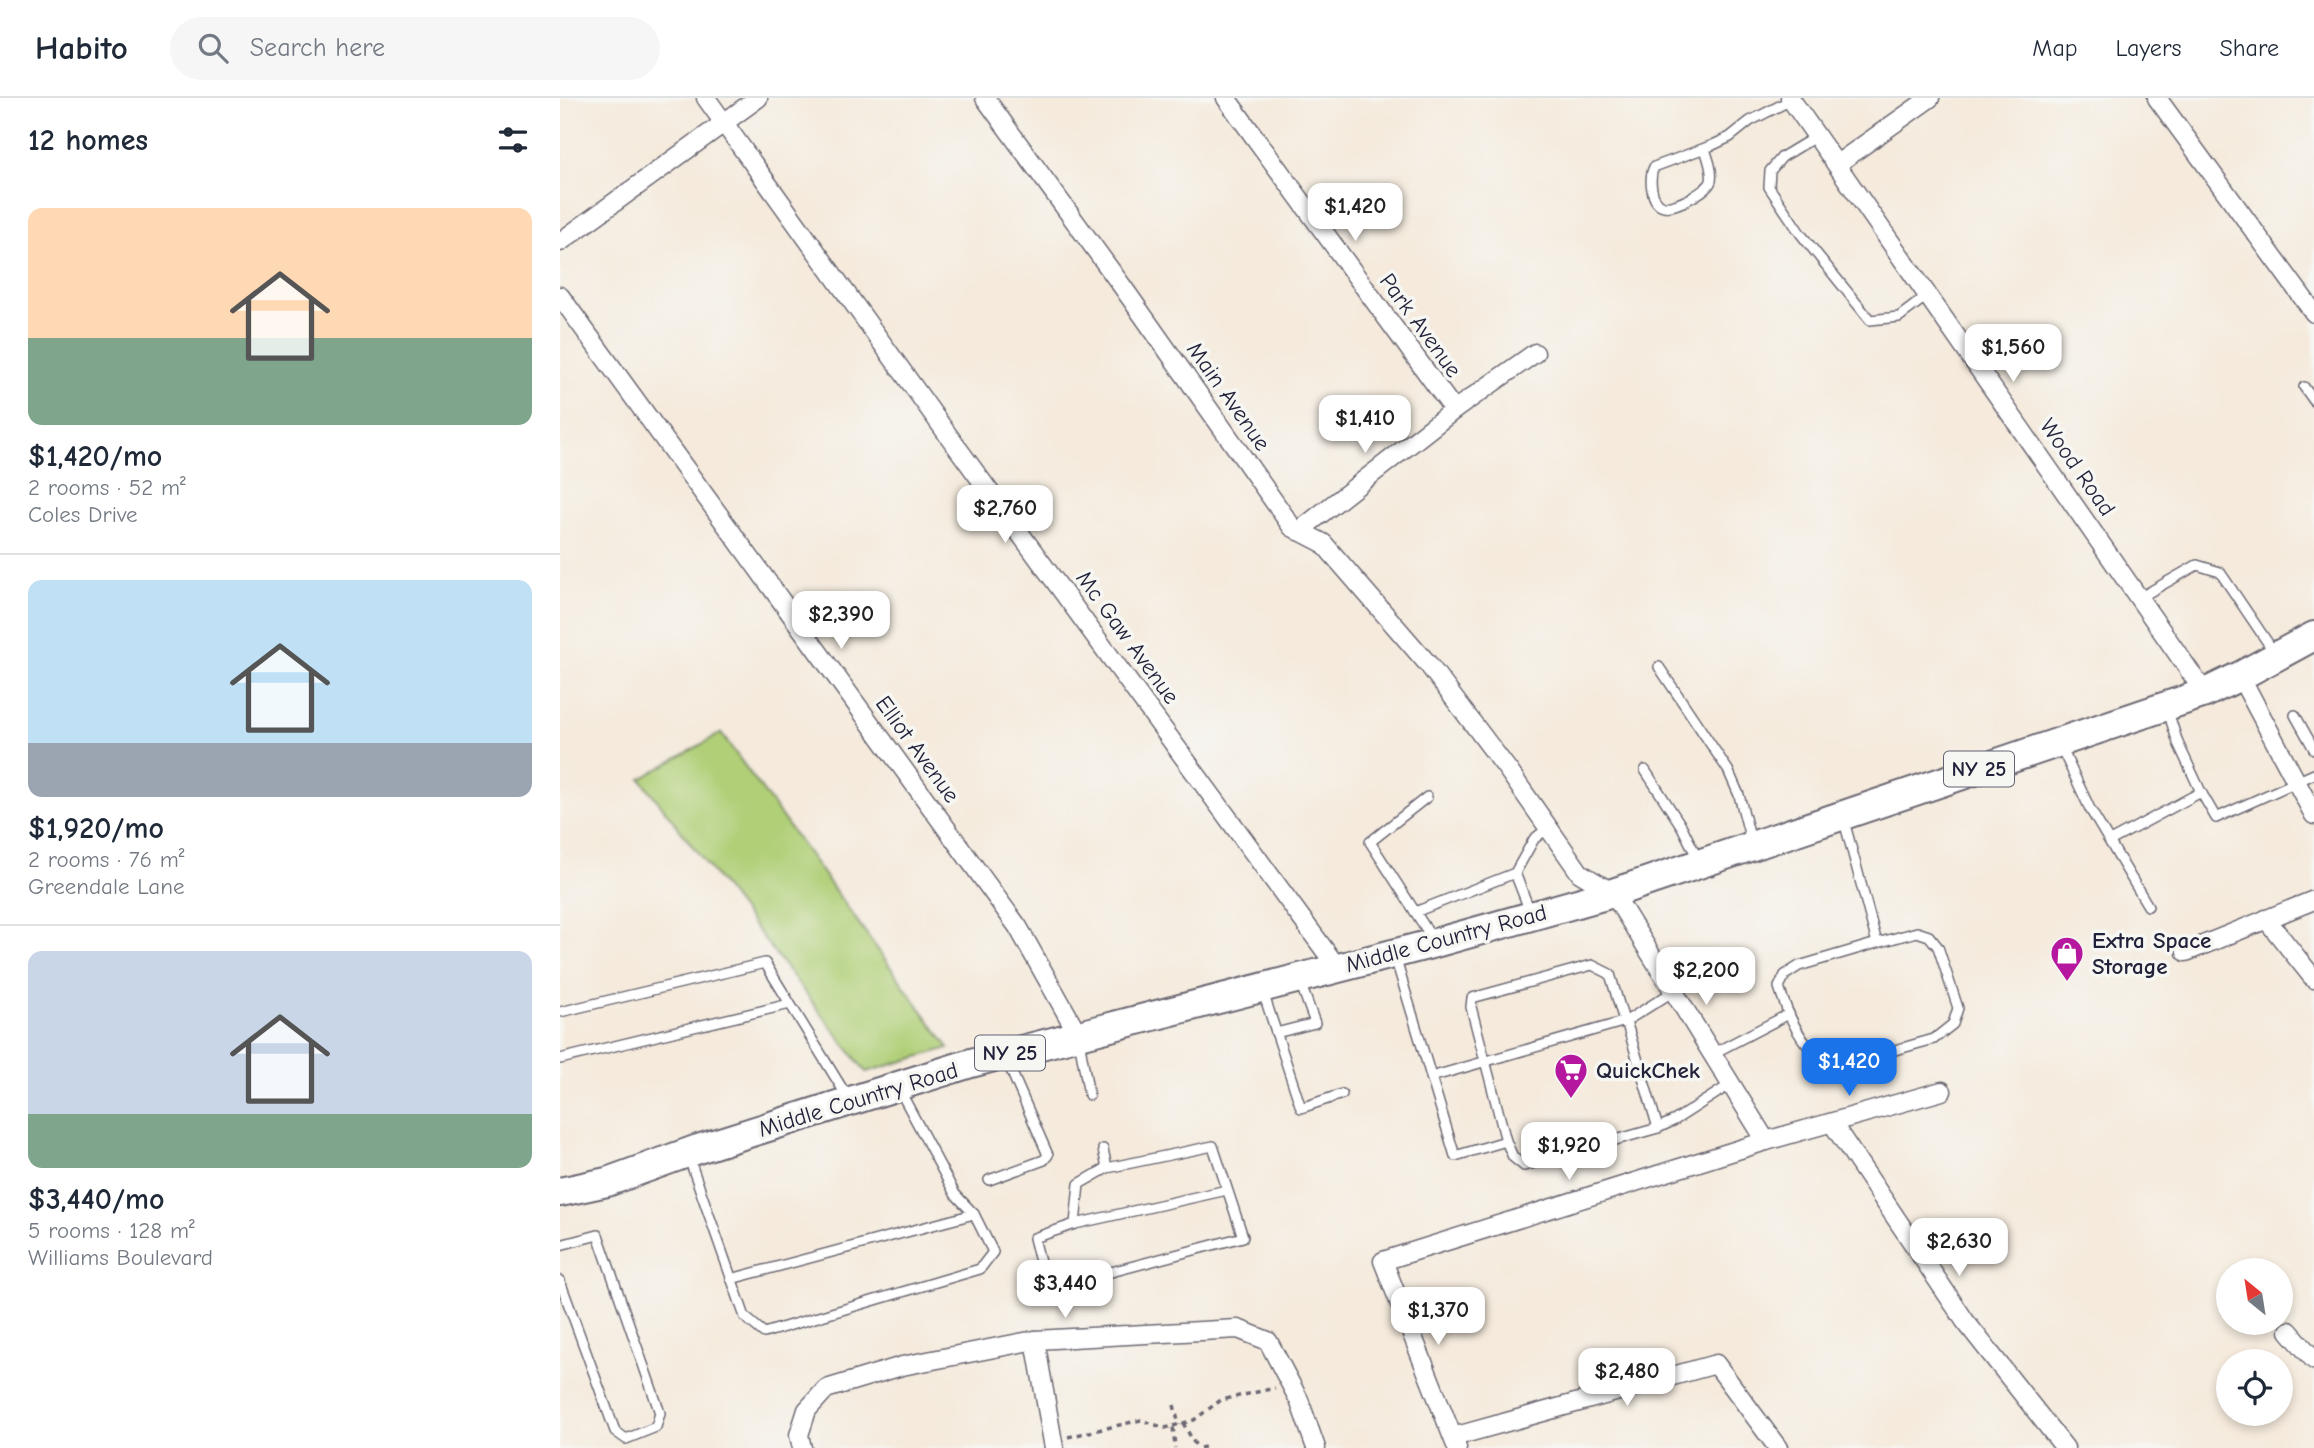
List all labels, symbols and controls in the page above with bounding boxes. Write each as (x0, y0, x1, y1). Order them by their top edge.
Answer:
search box (170, 17, 660, 80)
text: Habito (35, 29, 128, 67)
icon: search (194, 29, 232, 67)
text: Search here (250, 33, 385, 63)
text: Map (2032, 34, 2078, 62)
text: Layers (2116, 34, 2181, 62)
text: Share (2219, 34, 2279, 62)
icon: filters (494, 121, 532, 159)
text: 12 homes (28, 123, 148, 158)
pin: $1,420 (1298, 184, 1412, 243)
text: $1,420 (1324, 192, 1386, 219)
icon: home (217, 253, 343, 379)
street label: Park Avenue (1374, 268, 1467, 382)
pin: $1,560 (1956, 324, 2070, 384)
text: $1,560 (1981, 333, 2045, 360)
street label: Main Avenue (1181, 337, 1276, 456)
pin: $1,410 (1308, 396, 1422, 455)
text: $1,410 (1335, 404, 1395, 431)
street label: Wood Road (2034, 413, 2121, 521)
text: $1,420/mo (28, 439, 162, 474)
text: 2 rooms · 52 m² (28, 474, 186, 501)
pin: $2,760 (948, 486, 1062, 545)
text: $2,760 (973, 494, 1037, 521)
text: Coles Drive (28, 501, 138, 528)
street label: Mc Gaw Avenue (1070, 566, 1185, 709)
pin: $2,390 (784, 592, 898, 651)
text: $2,390 (808, 600, 874, 627)
icon: home (217, 625, 343, 751)
street label: Elliot Avenue (870, 691, 965, 808)
road number: NY 25 (1944, 752, 2014, 786)
text: $1,920/mo (28, 811, 164, 846)
text: 2 rooms · 76 m² (28, 846, 184, 873)
text: Greendale Lane (28, 873, 184, 900)
street label: Middle Country Road (1343, 899, 1550, 978)
place label: Extra Space Storage (2092, 927, 2211, 980)
shop icon: Extra Space Storage (2048, 934, 2086, 983)
pin: $2,200 (1649, 948, 1763, 1007)
text: $2,200 (1672, 956, 1740, 983)
icon: home (217, 996, 343, 1122)
road number: NY 25 (975, 1035, 1045, 1070)
pin: $1,420 (1792, 1038, 1906, 1098)
text: $1,420 (1818, 1047, 1880, 1074)
supermarket icon: QuickChek (1552, 1051, 1590, 1100)
street label: Middle Country Road (755, 1056, 961, 1143)
place label: QuickChek (1596, 1057, 1700, 1084)
pin: $1,920 (1512, 1122, 1626, 1182)
text: $1,920 (1537, 1131, 1601, 1158)
text: $3,440/mo (28, 1182, 164, 1217)
text: 5 rooms · 128 m² (28, 1217, 195, 1244)
pin: $2,630 (1902, 1218, 2016, 1278)
text: $2,630 (1926, 1227, 1992, 1254)
text: Williams Boulevard (28, 1244, 213, 1271)
north arrow (2216, 1258, 2292, 1335)
map controls (2216, 1258, 2293, 1426)
pin: $3,440 (1008, 1260, 1122, 1320)
text: $3,440 (1033, 1269, 1097, 1296)
pin: $1,370 (1381, 1288, 1495, 1347)
text: $1,370 (1407, 1296, 1469, 1323)
pin: $2,480 (1570, 1348, 1684, 1408)
button: locate (2216, 1349, 2293, 1426)
text: $2,480 (1594, 1357, 1660, 1384)

